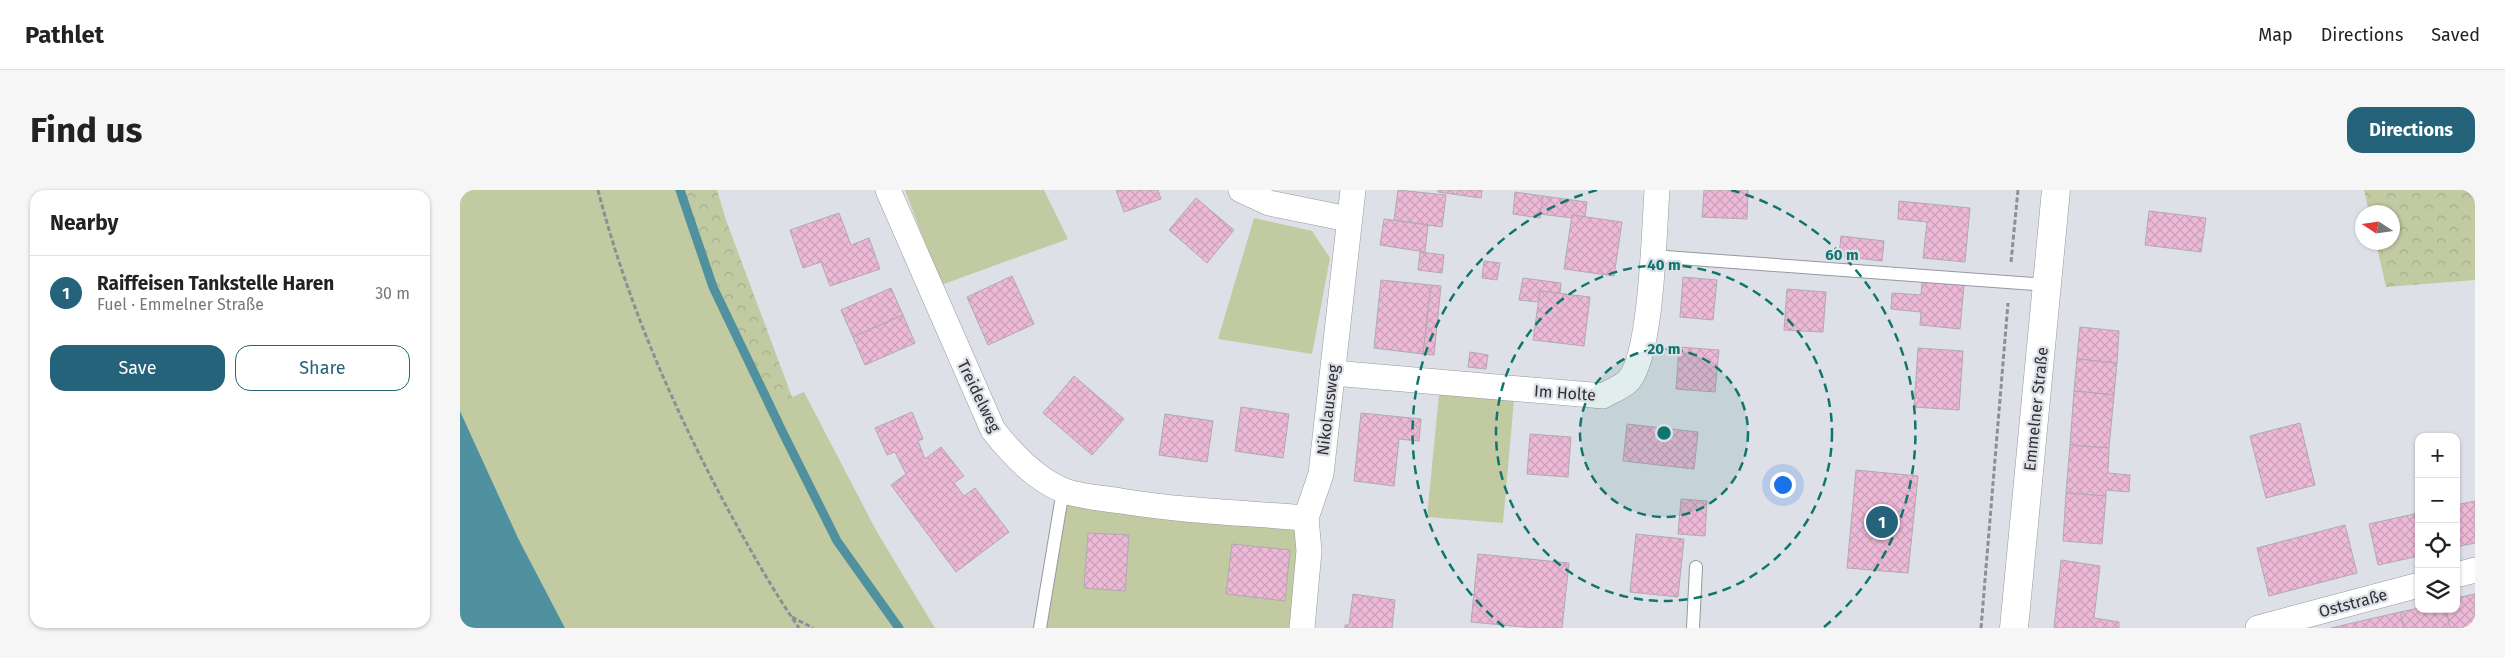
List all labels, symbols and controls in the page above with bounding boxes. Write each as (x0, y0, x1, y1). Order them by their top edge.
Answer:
text: Pathlet (25, 21, 104, 49)
text: Map (2258, 24, 2293, 46)
text: Directions (2321, 24, 2403, 46)
text: Saved (2431, 24, 2480, 46)
button: Directions (2347, 107, 2475, 153)
text: Find us (30, 109, 142, 151)
north arrow (2355, 205, 2400, 250)
text: Nearby (50, 210, 118, 236)
text: 60 m (1825, 246, 1859, 264)
text: 40 m (1647, 256, 1681, 274)
text: Raiffeisen Tankstelle Haren (97, 272, 334, 295)
text: 1 (62, 284, 70, 303)
text: 30 m (375, 284, 410, 303)
text: Fuel · Emmelner Straße (97, 295, 264, 314)
text: 20 m (1648, 340, 1680, 358)
button: Save (50, 345, 225, 391)
button: Share (235, 345, 410, 391)
street label: Emmelner Straße (2020, 346, 2052, 472)
street label: Treidelweg (953, 357, 1005, 436)
street label: Nikolausweg (1313, 363, 1343, 456)
street label: Im Holte (1533, 381, 1597, 405)
centre of rings (1655, 424, 1673, 442)
map controls (2415, 433, 2460, 613)
button: + (2415, 433, 2460, 478)
your location (1770, 472, 1796, 498)
button: − (2415, 478, 2460, 523)
pin: 1 (1866, 503, 1898, 541)
button: locate (2415, 523, 2460, 568)
button: layers (2415, 568, 2460, 613)
street label: Oststraße (2317, 585, 2389, 621)

